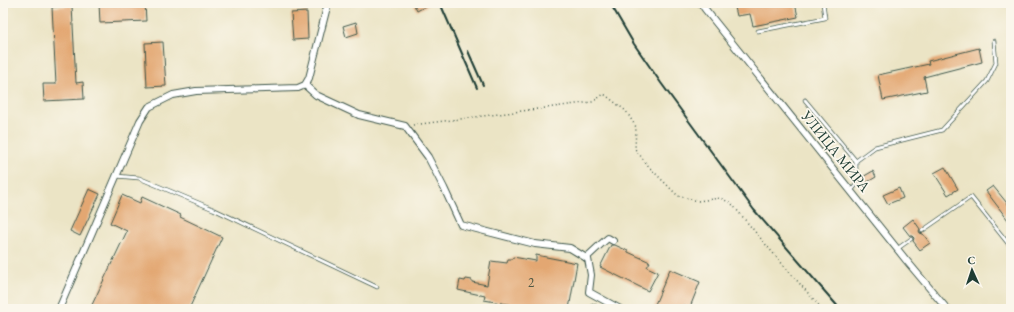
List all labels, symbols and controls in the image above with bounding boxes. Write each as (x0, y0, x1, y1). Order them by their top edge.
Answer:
street label: УЛИЦА МИРА (797, 106, 875, 196)
north arrow (952, 250, 992, 290)
text: С (967, 253, 976, 267)
house number: 2 (528, 274, 535, 291)

